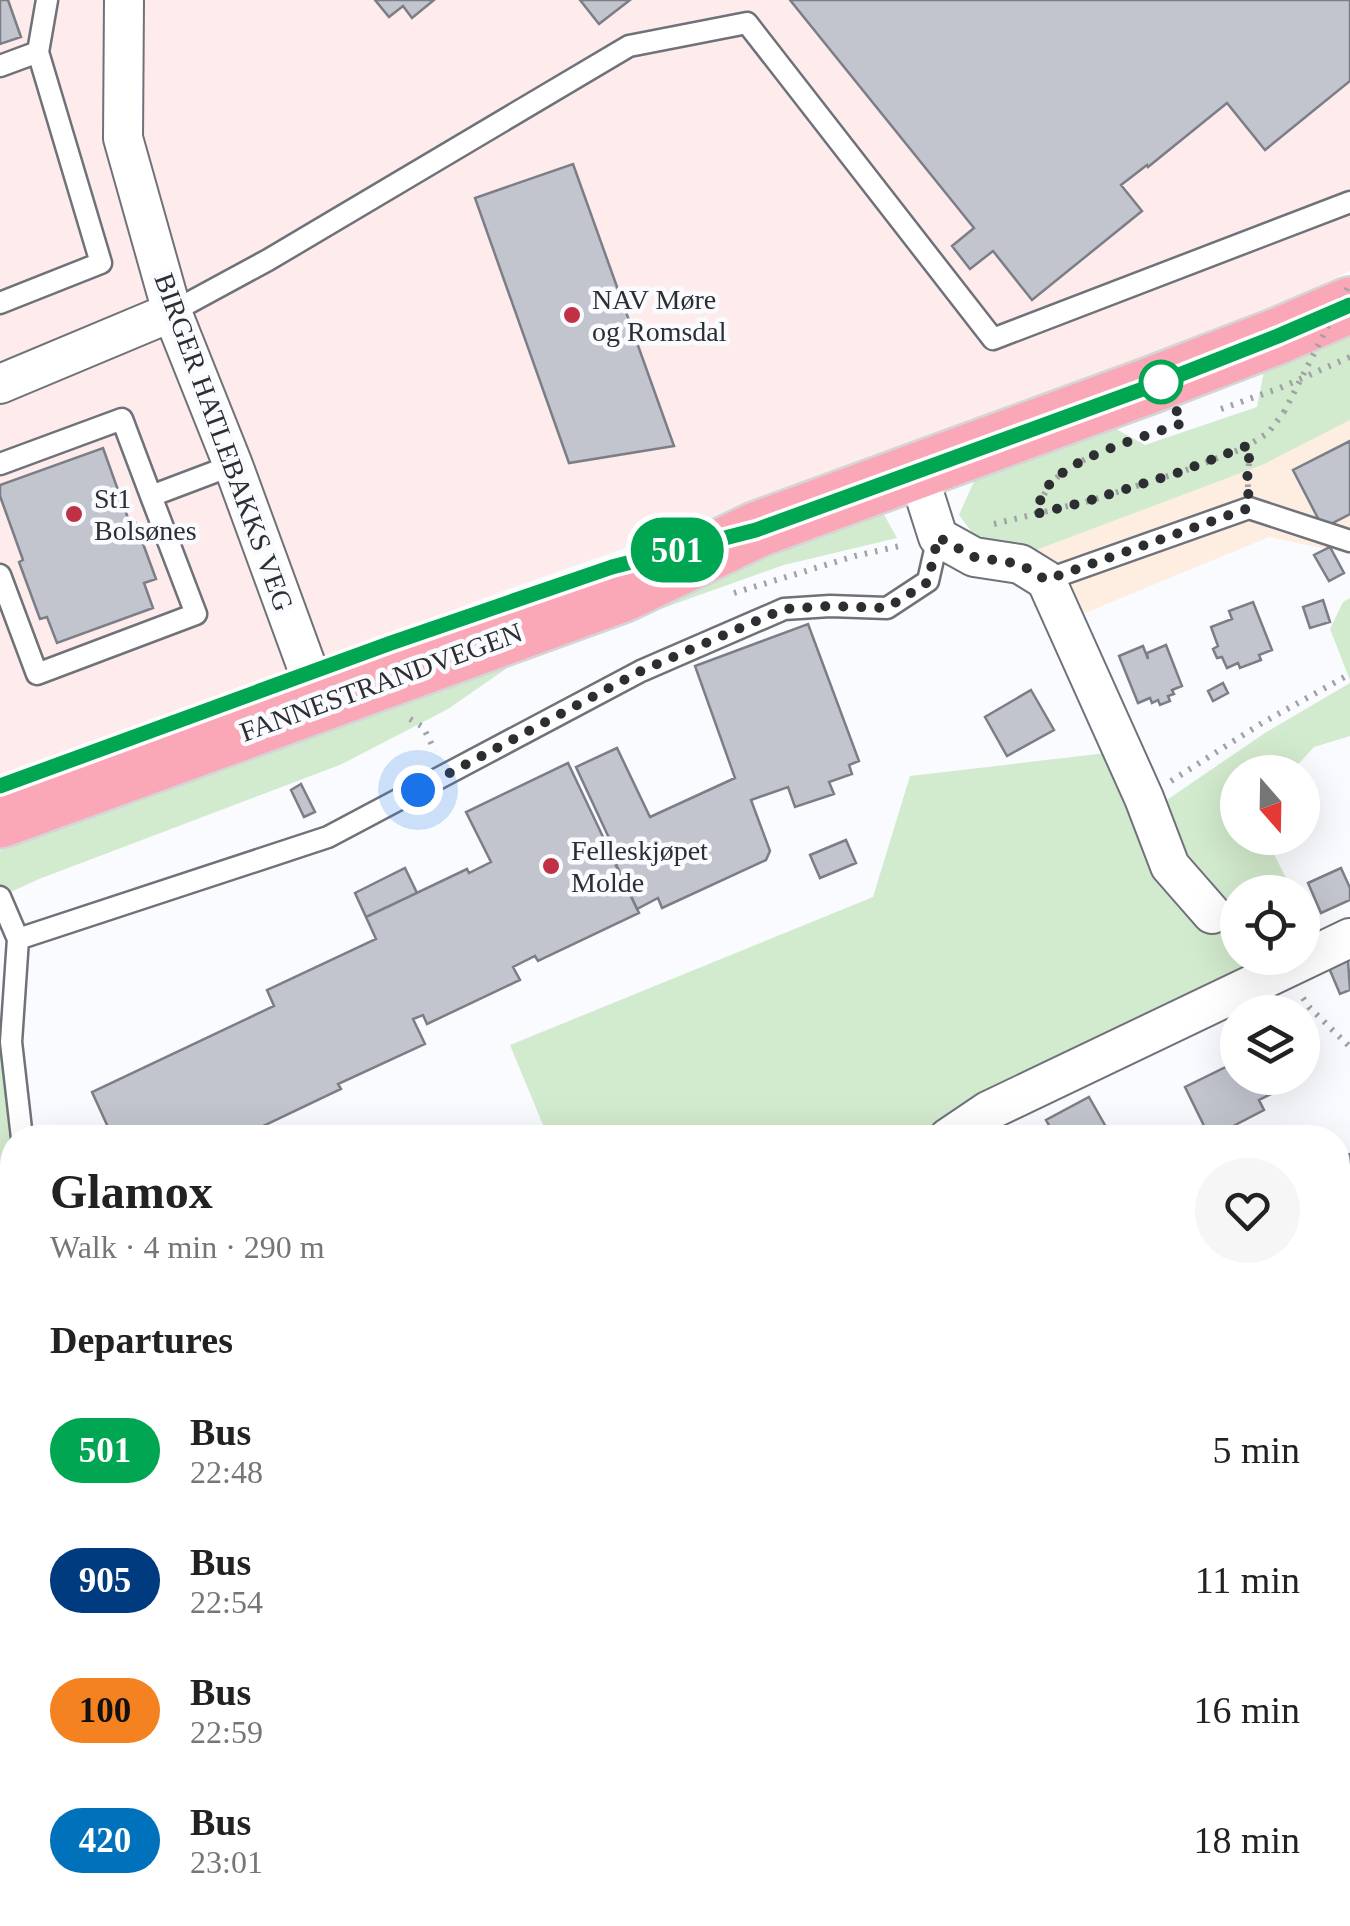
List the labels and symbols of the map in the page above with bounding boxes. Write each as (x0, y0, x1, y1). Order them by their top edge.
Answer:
street label: BIRGER HATLEBAKKS VEG (148, 269, 300, 615)
place label: NAV Møre og Romsdal (592, 284, 727, 347)
marker: NAV Møre og Romsdal (561, 304, 583, 326)
unlabelled marker (1140, 361, 1182, 403)
place label: St1 Bolsønes (94, 483, 197, 546)
marker: St1 Bolsønes (63, 503, 85, 525)
line badge: 501 (620, 518, 734, 582)
street label: FANNESTRANDVEGEN (236, 616, 526, 748)
north arrow (1220, 755, 1320, 855)
your location (393, 765, 443, 815)
place label: Felleskjøpet Molde (571, 835, 708, 898)
marker: Felleskjøpet Molde (540, 855, 562, 877)

